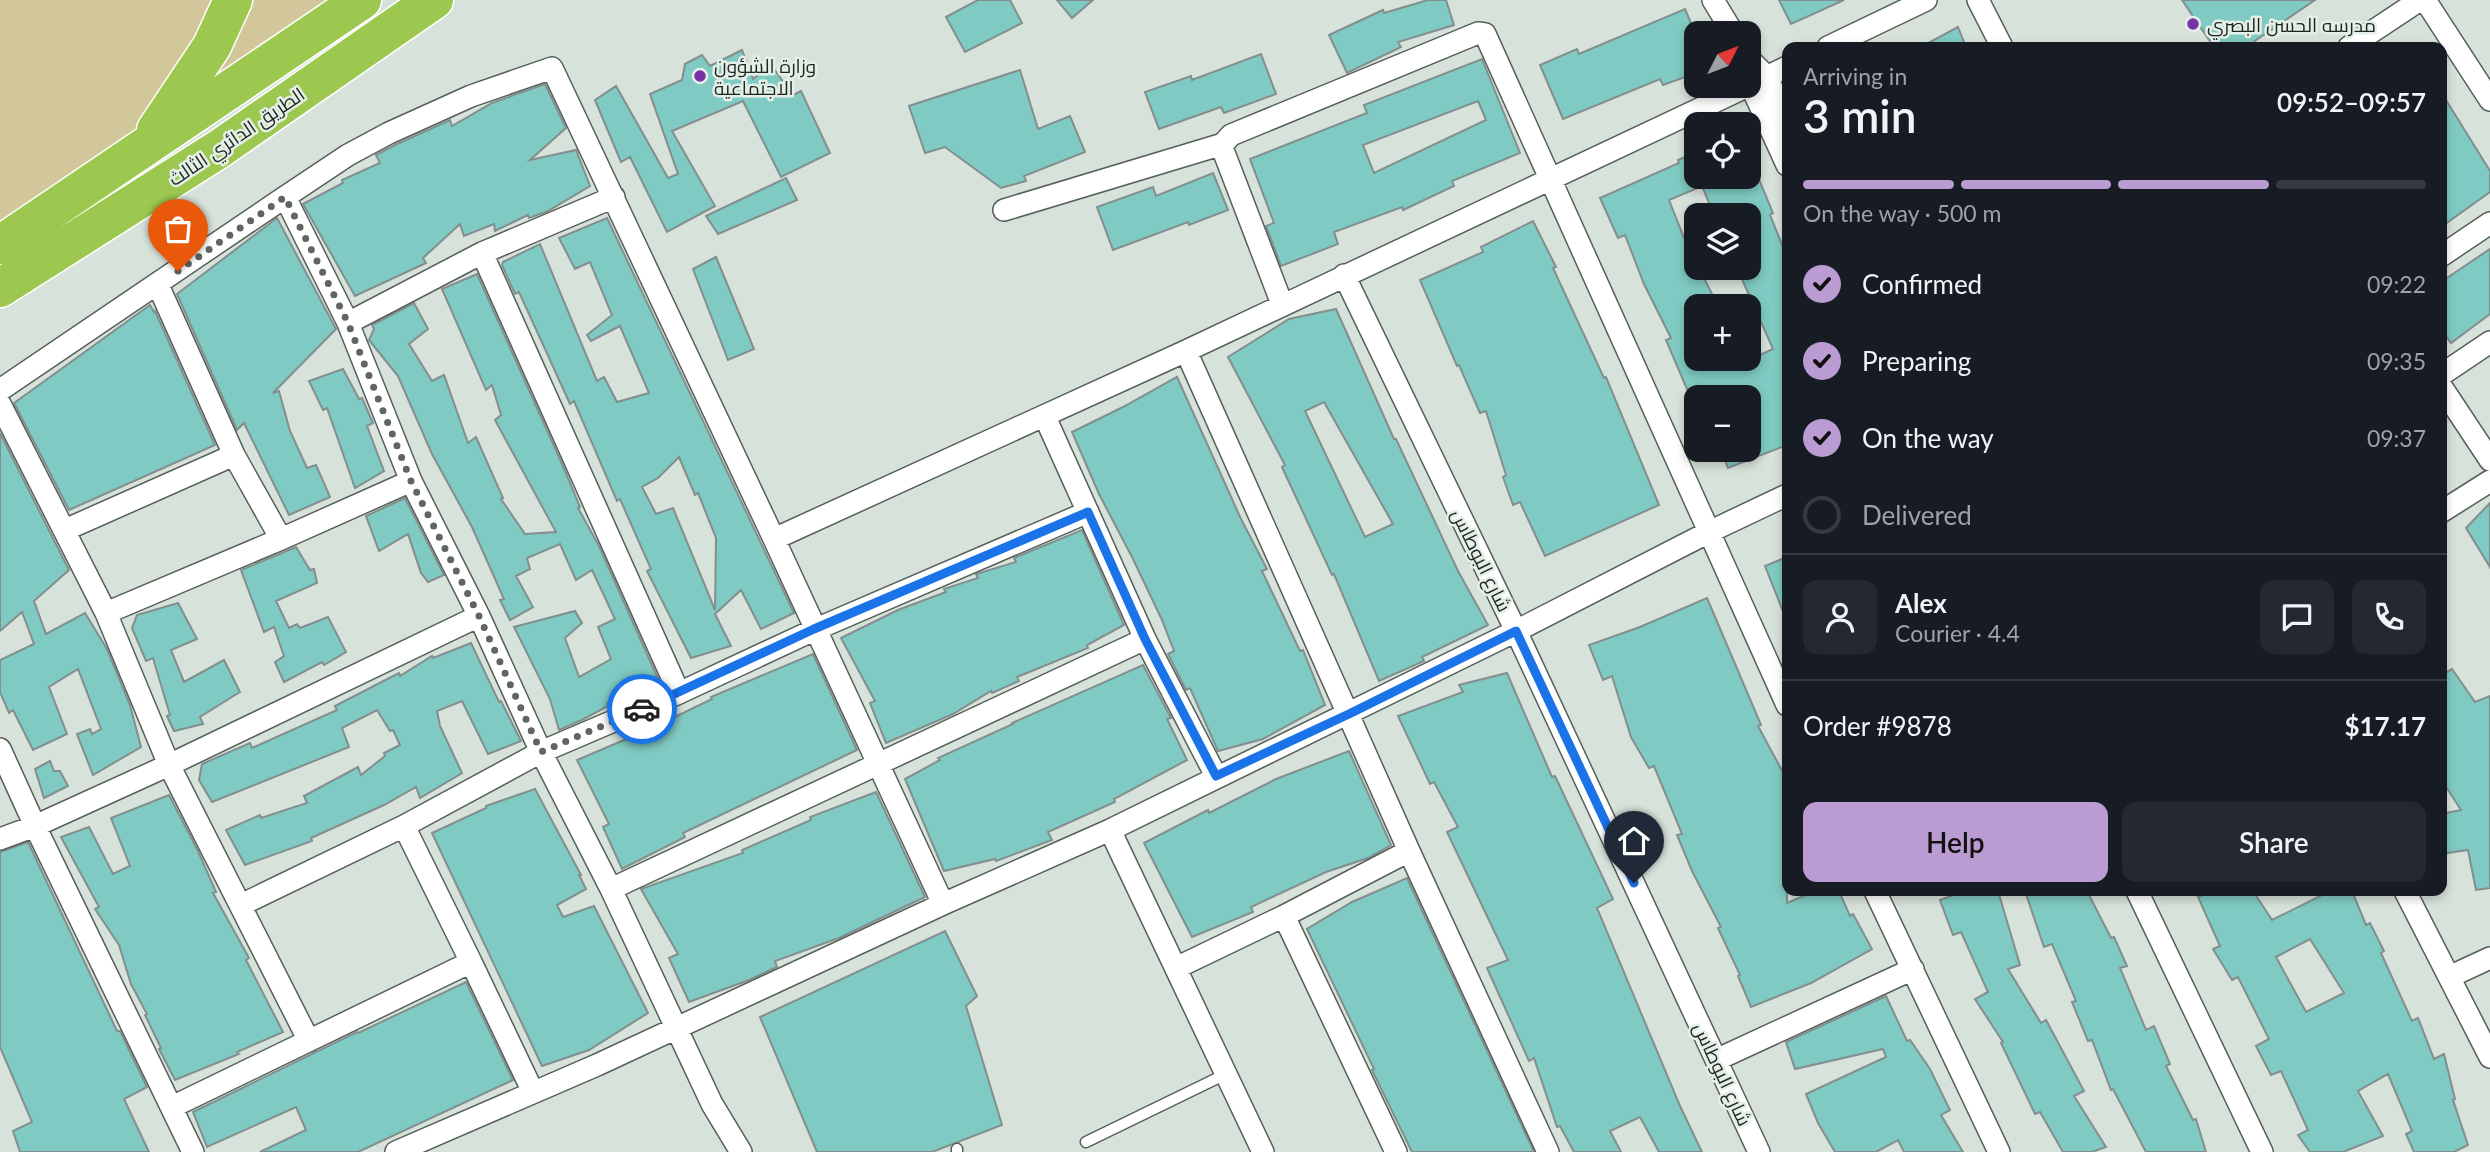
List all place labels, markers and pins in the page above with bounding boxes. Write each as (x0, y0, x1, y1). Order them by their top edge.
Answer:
place label: مدرسه الحسن البصري (2207, 13, 2376, 40)
marker: مدرسه الحسن البصري (2185, 16, 2201, 32)
place label: وزارة الشؤون الاجتماعية (714, 54, 816, 99)
marker: وزارة الشؤون الاجتماعية (692, 68, 708, 84)
pin (148, 199, 208, 271)
pin (1604, 811, 1664, 883)

